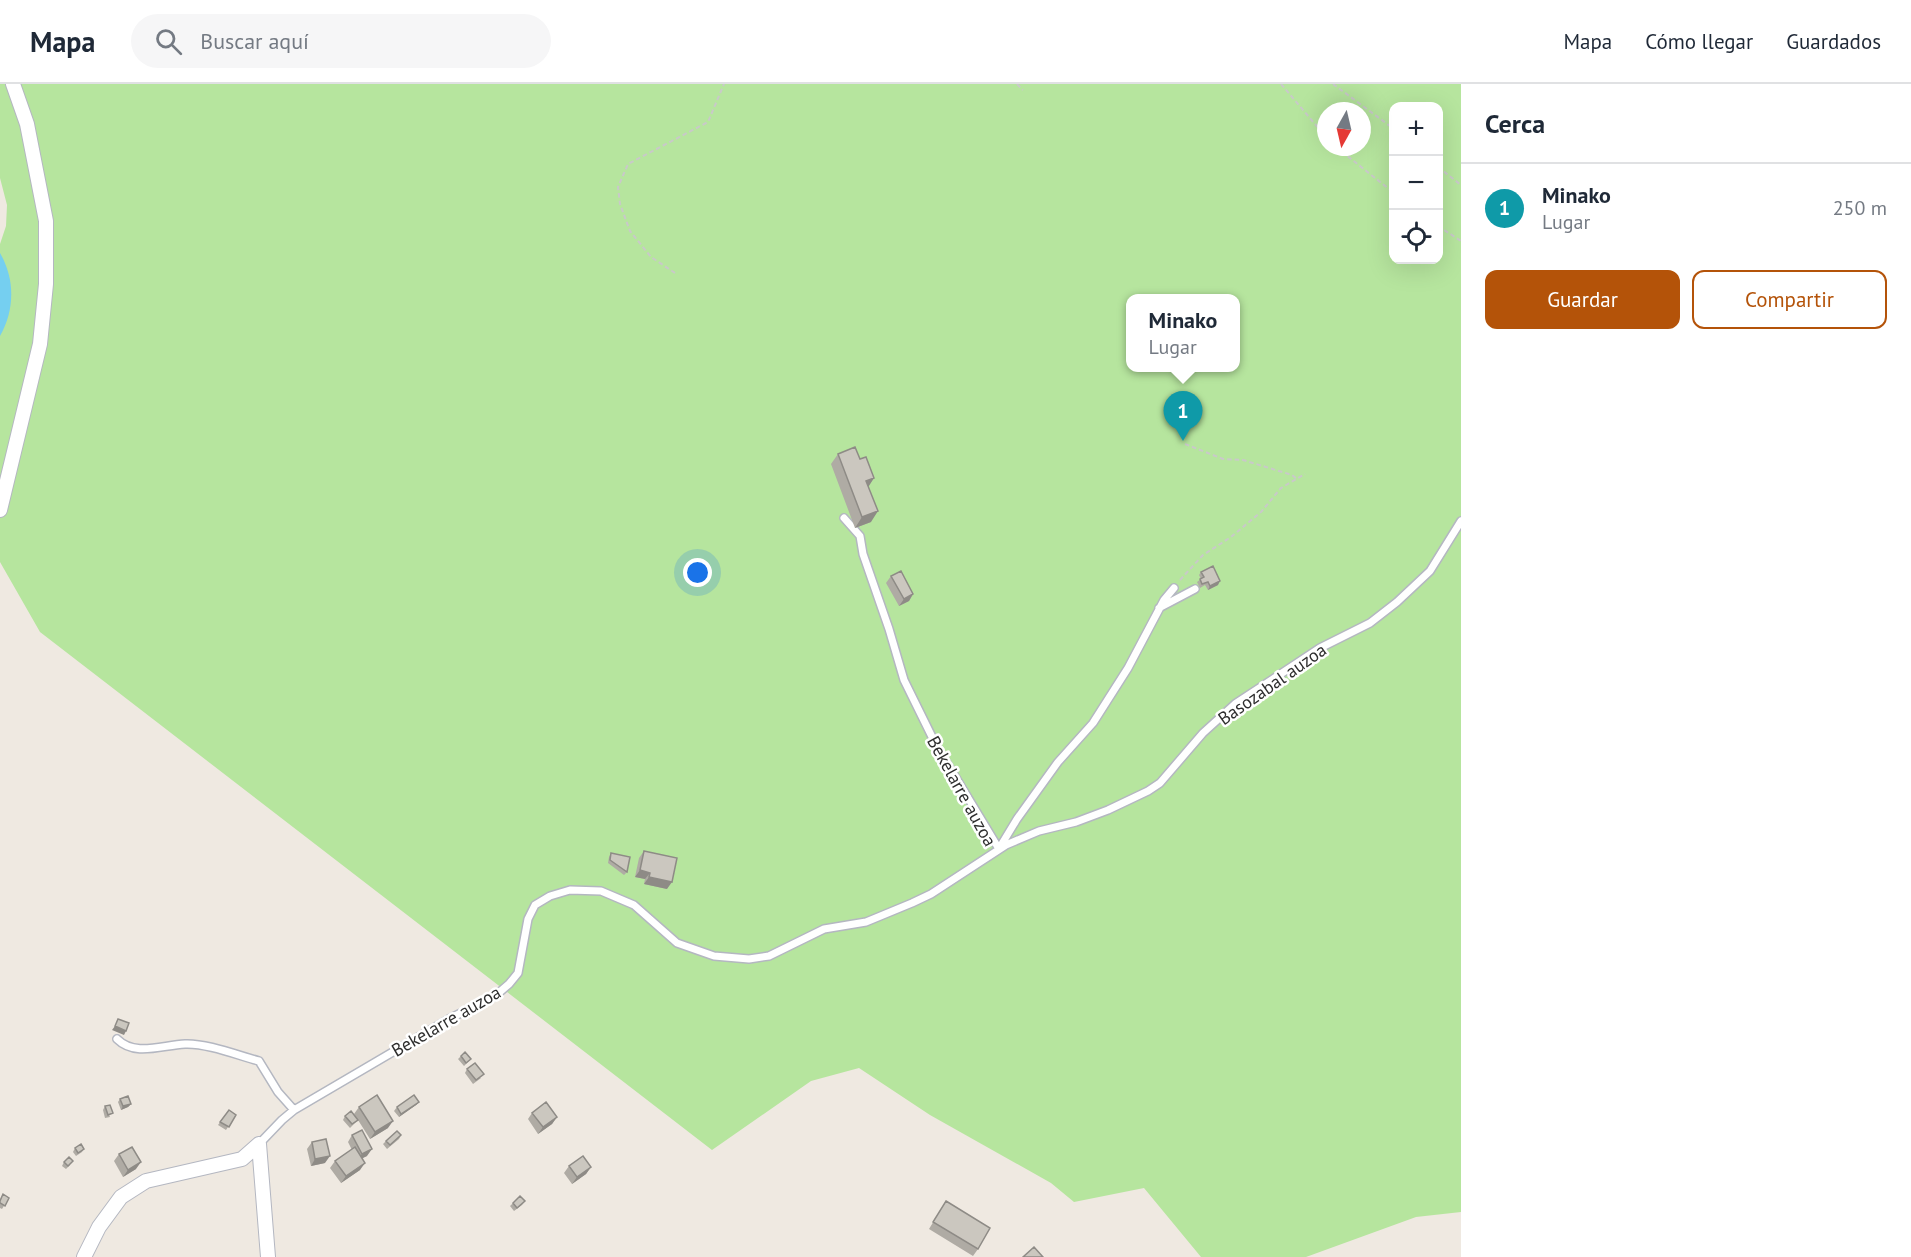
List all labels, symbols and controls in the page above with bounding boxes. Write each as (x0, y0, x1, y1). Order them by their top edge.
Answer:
search box (131, 14, 551, 68)
text: Mapa (30, 23, 95, 60)
icon: search (152, 25, 185, 58)
text: Buscar aquí (200, 27, 309, 55)
text: Mapa (1563, 28, 1612, 55)
text: Cómo llegar (1645, 28, 1753, 55)
text: Guardados (1786, 28, 1881, 55)
north arrow (1317, 102, 1371, 156)
map controls (1389, 102, 1443, 264)
button: + (1389, 102, 1443, 156)
text: Cerca (1485, 107, 1545, 140)
button: − (1389, 156, 1443, 210)
text: Minako (1542, 181, 1611, 209)
text: 1 (1499, 195, 1510, 221)
text: 250 m (1833, 195, 1887, 221)
text: Lugar (1542, 209, 1590, 235)
button: locate (1389, 210, 1443, 264)
button: Guardar (1485, 270, 1680, 329)
button: Compartir (1692, 270, 1887, 329)
popup (1126, 294, 1240, 372)
text: Minako (1149, 306, 1217, 334)
text: Lugar (1149, 334, 1197, 360)
pin: 1 (1164, 392, 1202, 441)
your location (683, 558, 712, 587)
street label: Basozabal auzoa (1213, 638, 1331, 730)
street label: Bekelarre auzoa (922, 732, 1002, 850)
street label: Bekelarre auzoa (387, 980, 505, 1062)

